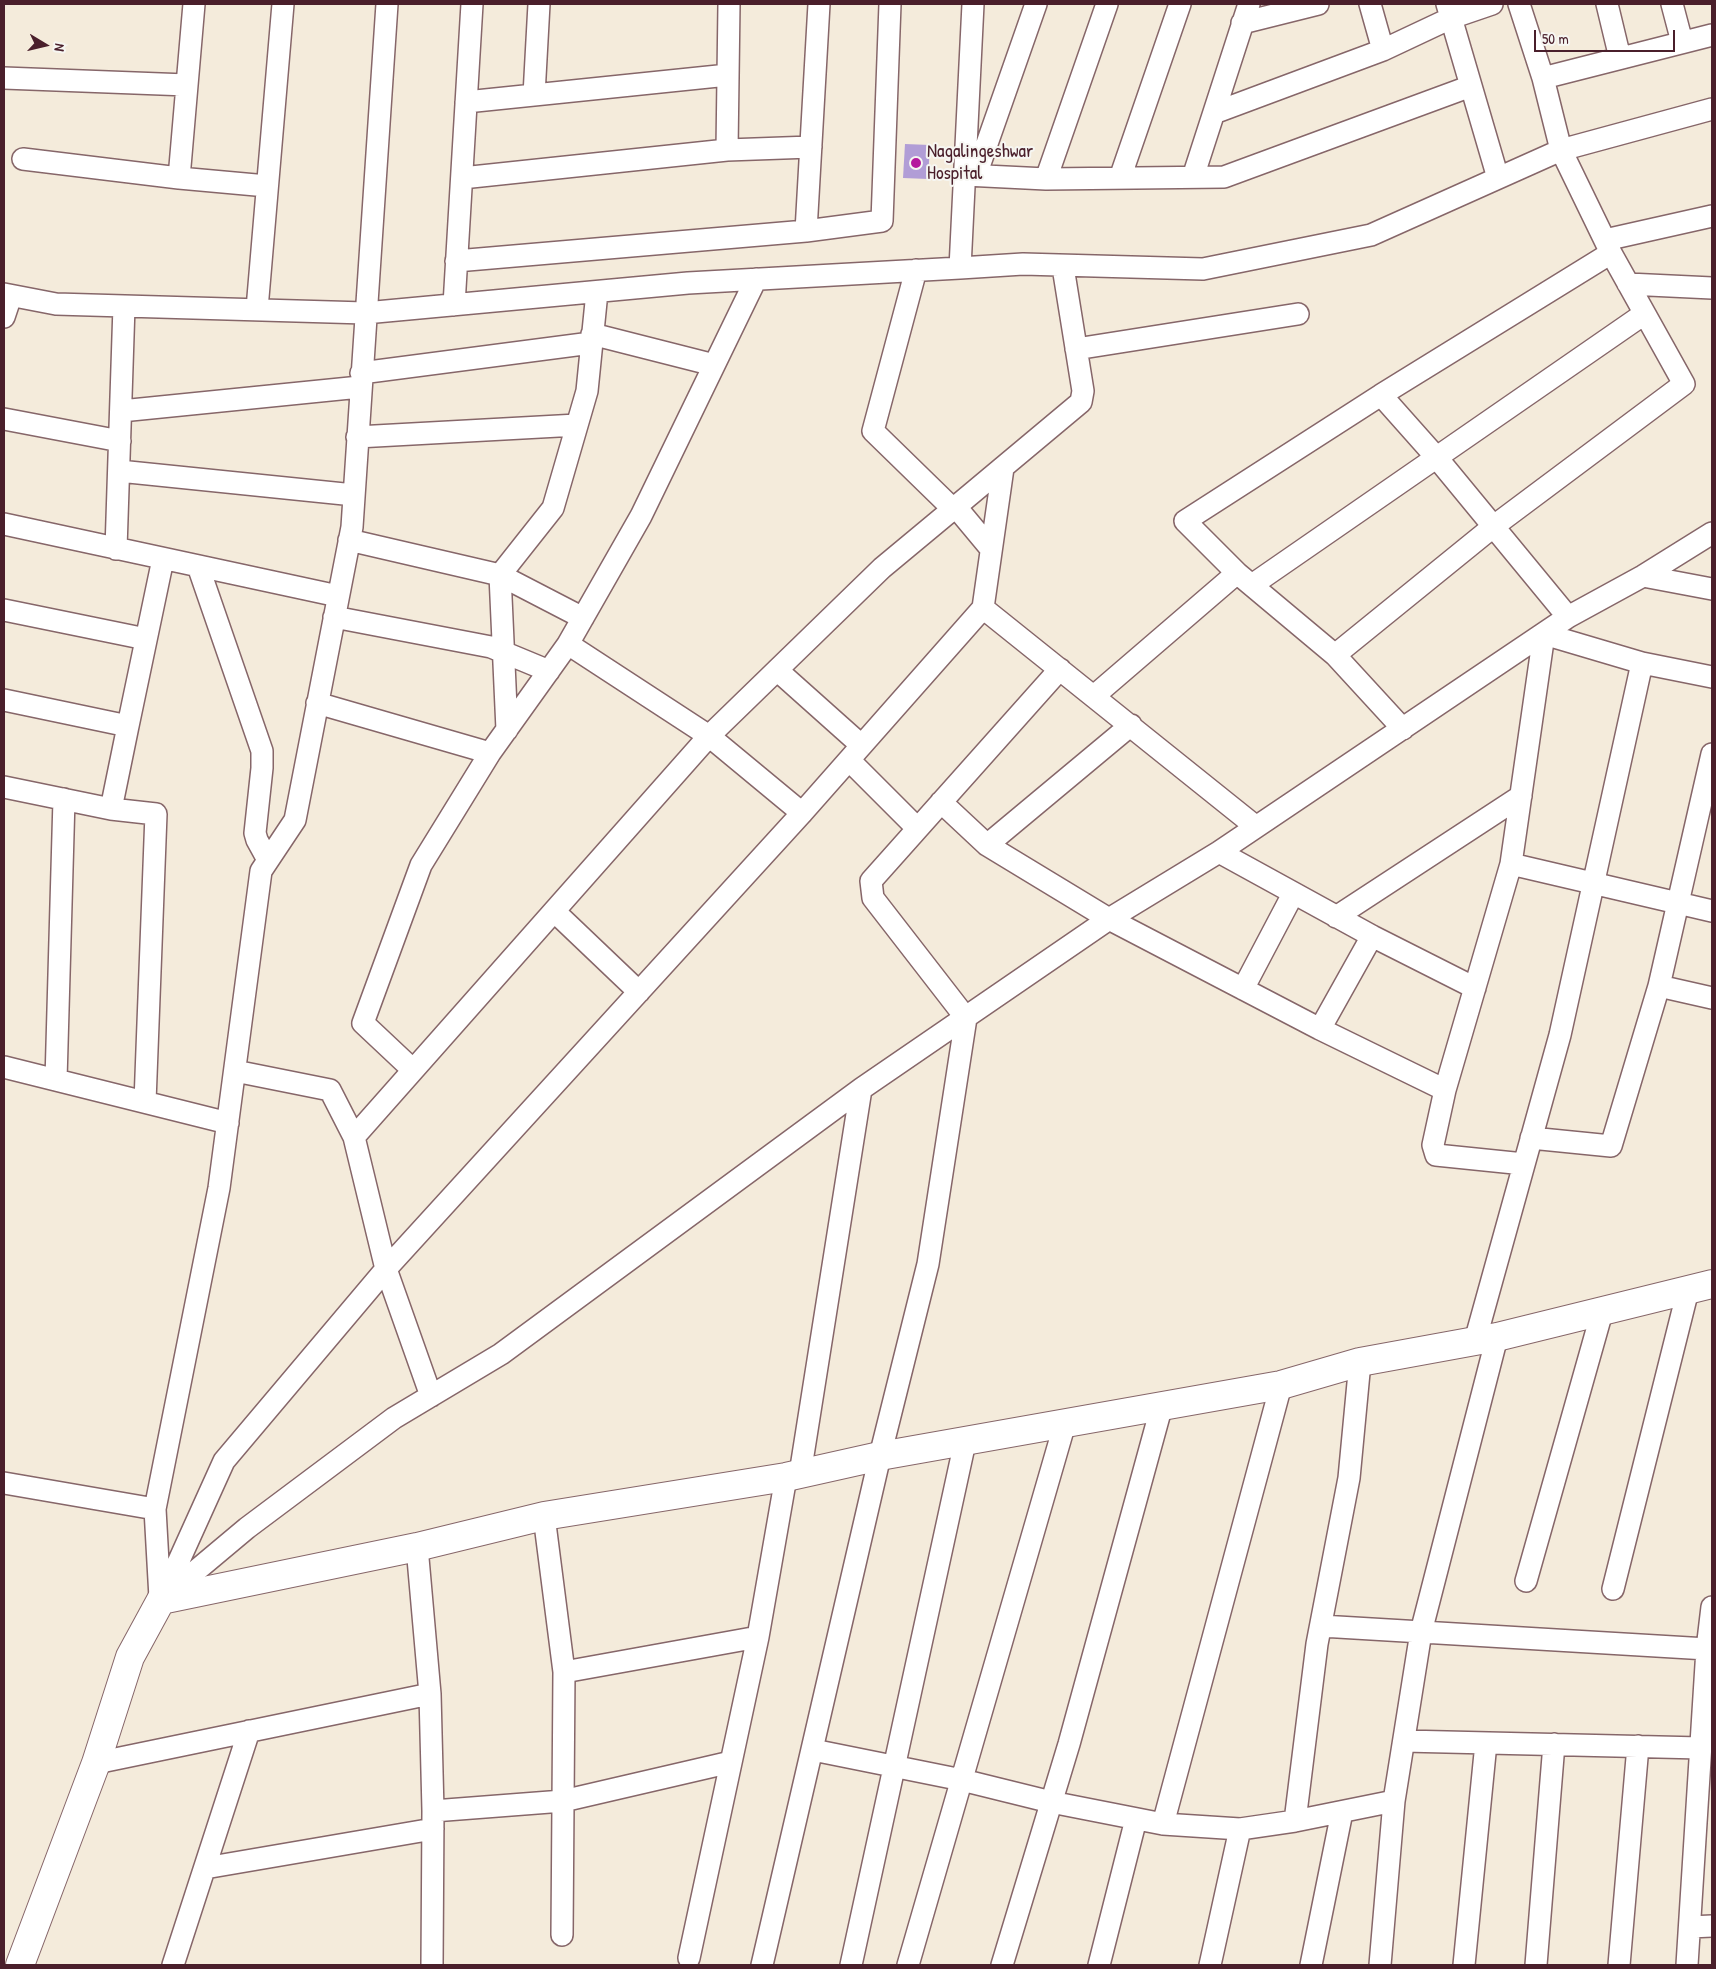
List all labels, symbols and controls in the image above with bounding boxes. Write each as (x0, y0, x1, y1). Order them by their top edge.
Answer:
north arrow (20, 20, 70, 70)
scale bar (1536, 20, 1677, 52)
text: 50 m (1542, 28, 1569, 49)
text: N (50, 42, 70, 53)
place label: Nagalingeshwar Hospital (927, 141, 1033, 185)
marker: Nagalingeshwar Hospital (909, 156, 923, 170)

